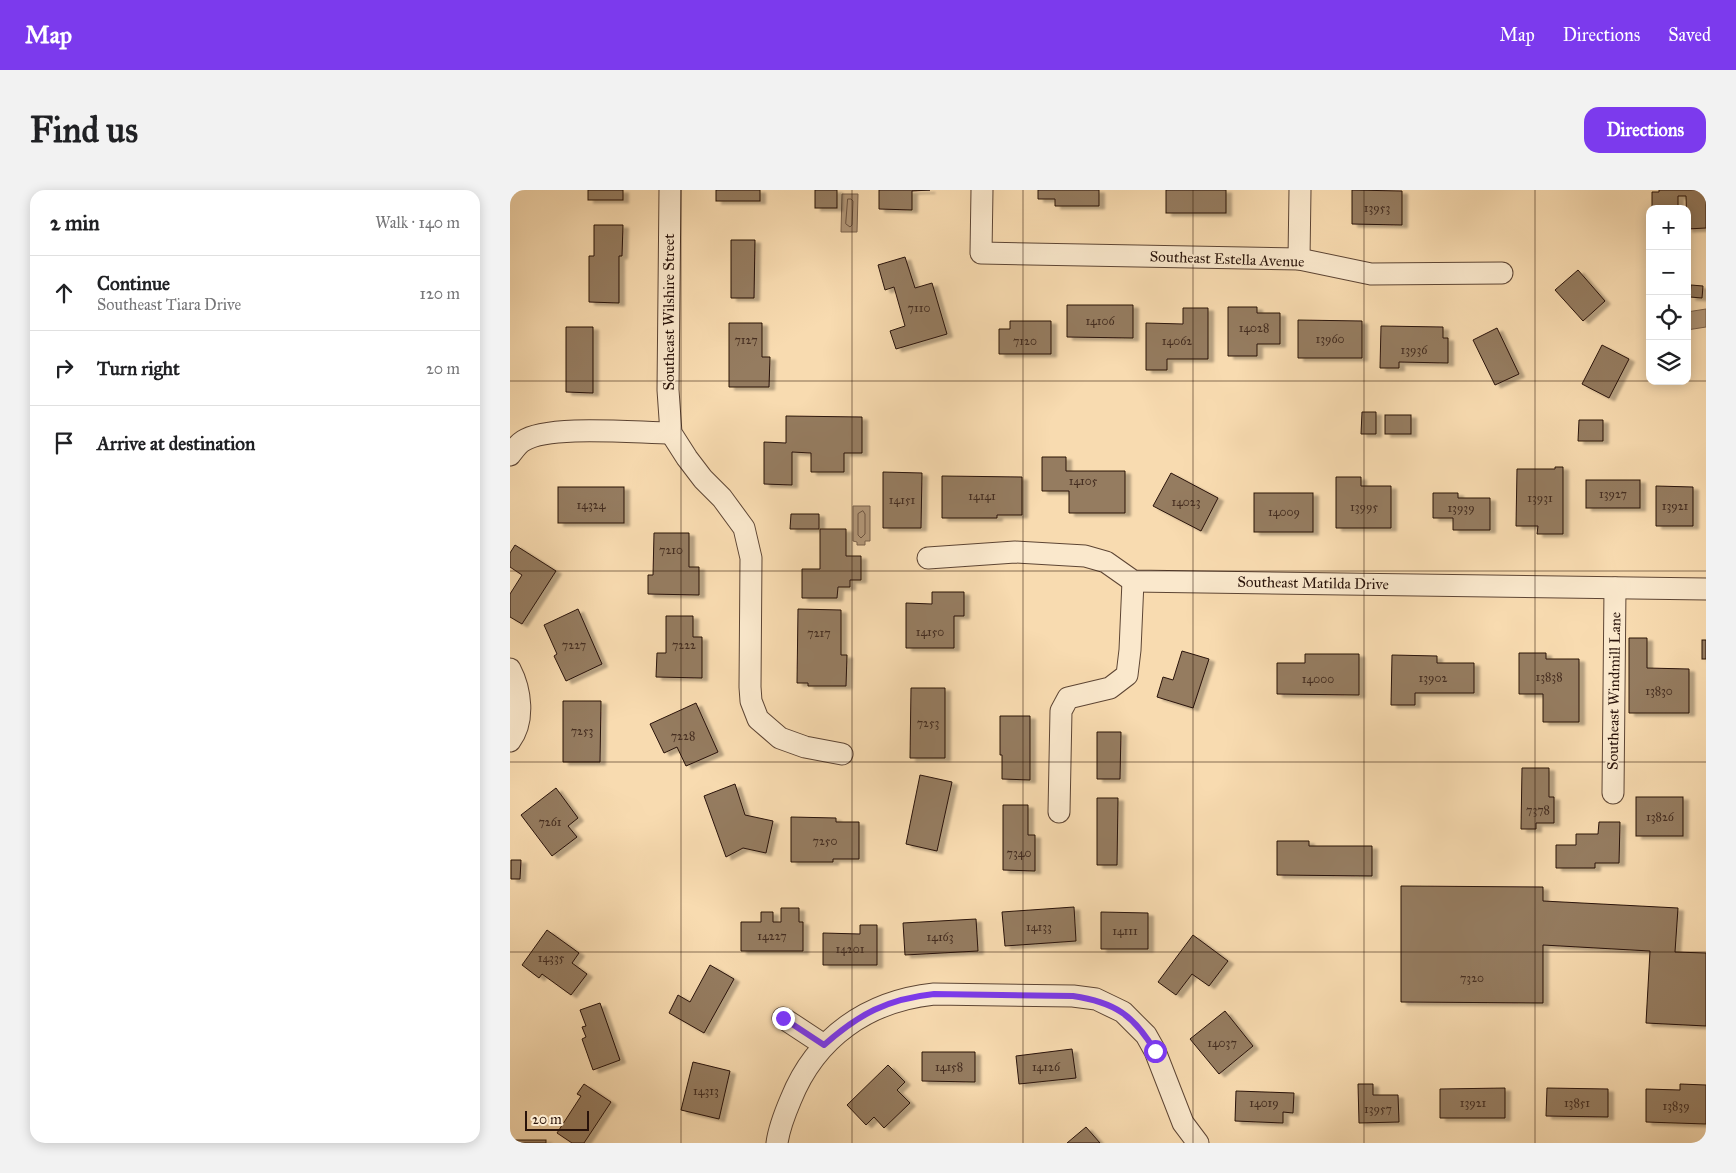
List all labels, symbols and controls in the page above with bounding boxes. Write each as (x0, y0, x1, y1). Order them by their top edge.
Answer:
text: Map (25, 20, 72, 50)
text: Map (1499, 24, 1535, 46)
text: Directions (1563, 24, 1640, 46)
text: Saved (1668, 24, 1711, 46)
button: Directions (1584, 107, 1706, 153)
text: Find us (30, 109, 138, 152)
house number: 13953 (1364, 201, 1390, 215)
map controls (1646, 205, 1691, 385)
button: + (1646, 205, 1691, 250)
text: 2 min (50, 210, 100, 236)
text: Walk · 140 m (375, 213, 460, 232)
street label: Southeast Wilshire Street (660, 233, 678, 391)
street label: Southeast Estella Avenue (1149, 247, 1305, 271)
button: − (1646, 250, 1691, 295)
text: Continue (97, 272, 170, 295)
icon: ahead (50, 279, 78, 307)
text: 120 m (420, 284, 460, 303)
text: Southeast Tiara Drive (97, 295, 241, 314)
button: locate (1646, 295, 1691, 340)
house number: 7110 (908, 301, 930, 315)
house number: 14106 (1085, 314, 1115, 328)
house number: 14028 (1239, 321, 1269, 335)
house number: 13960 (1315, 332, 1345, 346)
house number: 7127 (734, 333, 758, 347)
house number: 7120 (1013, 334, 1037, 348)
house number: 14062 (1162, 334, 1192, 348)
button: layers (1646, 340, 1691, 385)
house number: 13936 (1401, 343, 1428, 357)
icon: right (50, 354, 78, 382)
text: Turn right (97, 357, 180, 380)
text: 20 m (426, 359, 460, 378)
icon: arrive (50, 429, 78, 457)
text: Arrive at destination (97, 432, 255, 455)
house number: 14105 (1069, 474, 1098, 488)
house number: 13927 (1599, 487, 1627, 501)
house number: 14141 (968, 489, 996, 503)
house number: 13931 (1527, 491, 1553, 505)
house number: 14151 (889, 493, 915, 507)
house number: 14023 (1171, 495, 1201, 509)
house number: 14324 (577, 498, 606, 512)
house number: 13921 (1662, 499, 1689, 513)
house number: 13995 (1350, 500, 1378, 514)
house number: 13939 (1447, 501, 1475, 515)
house number: 14009 (1268, 505, 1300, 519)
house number: 7210 (659, 543, 683, 557)
street label: Southeast Matilda Drive (1237, 573, 1389, 593)
street label: Southeast Windmill Lane (1604, 612, 1624, 770)
house number: 14150 (916, 625, 944, 639)
house number: 7217 (807, 626, 831, 640)
house number: 7227 (562, 638, 586, 652)
house number: 7222 (672, 638, 696, 652)
house number: 13838 (1535, 670, 1563, 684)
house number: 13902 (1419, 671, 1448, 685)
house number: 14000 (1302, 672, 1334, 686)
house number: 13830 (1645, 684, 1673, 698)
house number: 7253 (917, 716, 940, 730)
house number: 7253 (571, 724, 594, 738)
house number: 7228 (671, 729, 695, 743)
house number: 7378 (1526, 803, 1550, 817)
house number: 13826 (1646, 810, 1675, 824)
house number: 7261 (538, 815, 562, 829)
house number: 7250 (813, 834, 837, 848)
house number: 7340 (1007, 846, 1031, 860)
house number: 14133 (1026, 920, 1052, 934)
house number: 14111 (1112, 924, 1138, 938)
house number: 14227 (757, 929, 787, 943)
house number: 14163 (926, 930, 954, 944)
house number: 14201 (836, 942, 865, 956)
house number: 14335 (538, 951, 565, 965)
house number: 7320 (1460, 971, 1484, 985)
route end (772, 1007, 795, 1030)
house number: 14037 (1207, 1036, 1237, 1050)
route start (1144, 1040, 1167, 1063)
house number: 14158 (935, 1060, 963, 1074)
house number: 14126 (1032, 1060, 1061, 1074)
house number: 14313 (693, 1084, 719, 1098)
house number: 14019 (1249, 1096, 1279, 1110)
house number: 13921 (1460, 1096, 1487, 1110)
house number: 13851 (1564, 1096, 1590, 1110)
house number: 13839 (1662, 1099, 1690, 1113)
house number: 13957 (1364, 1102, 1392, 1116)
scale bar (525, 1108, 589, 1131)
text: 20 m (532, 1111, 562, 1128)

